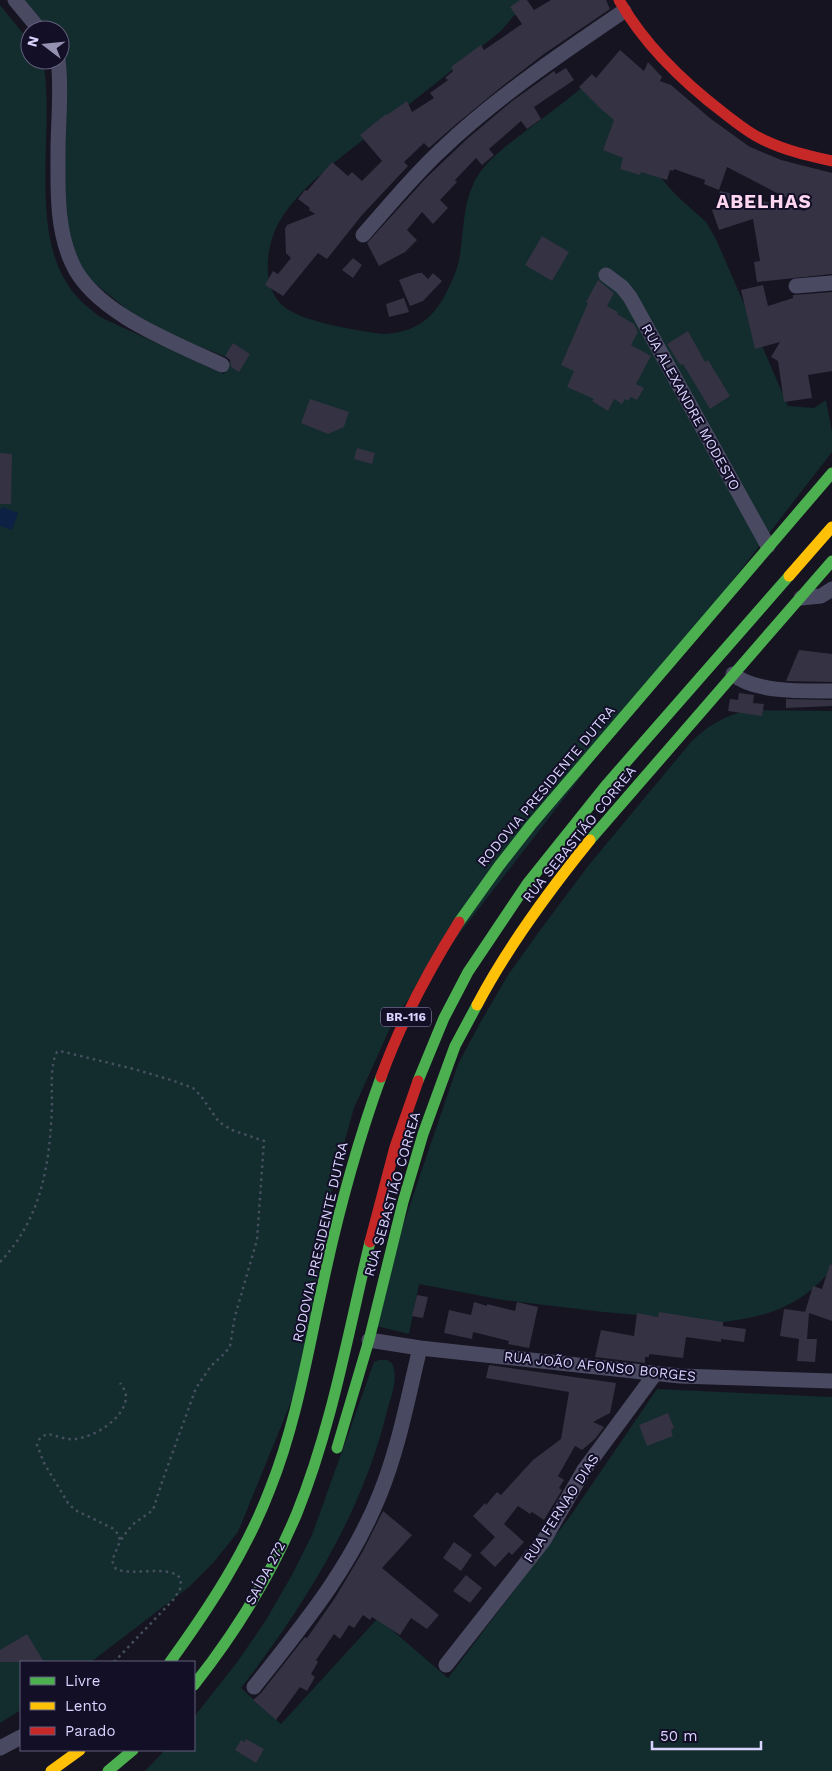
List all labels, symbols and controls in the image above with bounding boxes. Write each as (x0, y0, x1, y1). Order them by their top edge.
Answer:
north arrow (20, 20, 70, 70)
text: N (23, 34, 42, 49)
district label: ABELHAS (716, 190, 812, 213)
street label: RUA ALEXANDRE MODESTO (638, 321, 744, 493)
street label: RODOVIA PRESIDENTE DUTRA (474, 702, 618, 870)
street label: RUA SEBASTIÃO CORREA (519, 763, 639, 905)
road number: BR-116 (381, 1008, 431, 1026)
street label: RUA SEBASTIÃO CORREA (361, 1110, 423, 1278)
street label: RODOVIA PRESIDENTE DUTRA (289, 1140, 351, 1344)
street label: RUA JOÃO AFONSO BORGES (503, 1348, 697, 1384)
street label: RUA FERNAO DIAS (520, 1451, 602, 1565)
street label: SAÍDA 272 (242, 1539, 288, 1607)
legend (20, 1661, 195, 1751)
text: Livre (65, 1672, 100, 1690)
text: Lento (65, 1697, 107, 1715)
scale bar (652, 1718, 761, 1750)
text: Parado (65, 1722, 115, 1740)
text: 50 m (660, 1727, 697, 1745)

